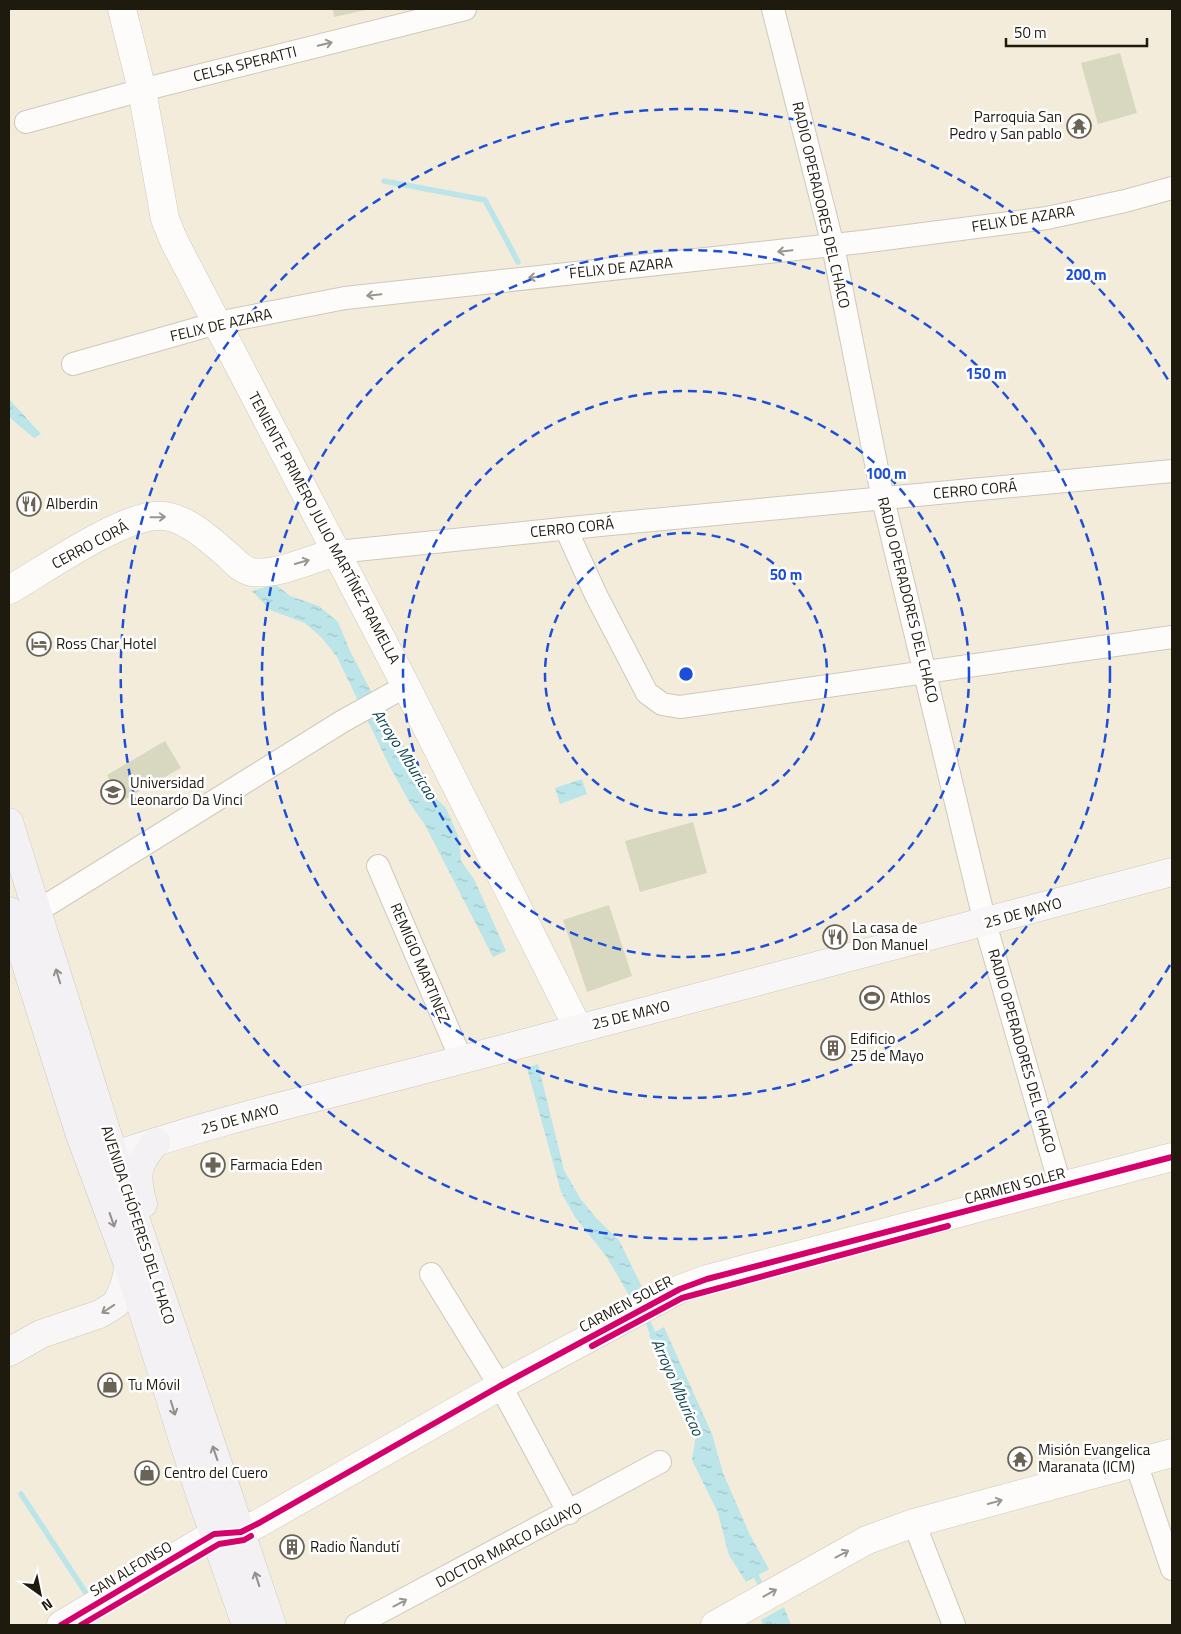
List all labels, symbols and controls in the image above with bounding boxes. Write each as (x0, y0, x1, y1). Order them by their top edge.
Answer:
scale bar (1006, 15, 1147, 47)
text: 50 m (1014, 21, 1047, 44)
one-way arrow (316, 39, 332, 48)
street label: CELSA SPERATTI (191, 40, 299, 87)
street label: RADIO OPERADORES DEL CHACO (786, 99, 857, 311)
place label: Parroquia San Pedro y San pablo (949, 105, 1062, 145)
temple icon: Parroquia San Pedro y San pablo (1066, 113, 1092, 139)
street label: FELIX DE AZARA (970, 199, 1076, 238)
one-way arrow (777, 246, 793, 256)
street label: FELIX DE AZARA (568, 251, 674, 284)
text: 200 m (1065, 263, 1107, 286)
one-way arrow (528, 273, 544, 282)
one-way arrow (367, 290, 383, 300)
street label: FELIX DE AZARA (168, 302, 274, 347)
text: 150 m (965, 362, 1007, 385)
street label: TENIENTE PRIMERO JULIO MARTÍNEZ RAMELLA (243, 388, 406, 668)
text: 100 m (865, 462, 907, 485)
street label: CERRO CORÁ (932, 474, 1018, 505)
restaurant icon: Alberdin (16, 491, 42, 517)
place label: Alberdin (46, 492, 98, 515)
street label: RADIO OPERADORES DEL CHACO (872, 494, 945, 705)
one-way arrow (149, 512, 165, 522)
street label: CERRO CORÁ (529, 512, 615, 543)
street label: CERRO CORÁ (47, 515, 132, 574)
one-way arrow (294, 557, 310, 567)
text: 50 m (770, 563, 802, 586)
hotel icon: Ross Char Hotel (26, 631, 52, 657)
place label: Ross Char Hotel (56, 632, 157, 655)
centre of rings (677, 665, 695, 683)
water label: Arroyo Mburicao (367, 704, 444, 805)
place label: Universidad Leonardo Da Vinci (130, 771, 243, 811)
school or university icon: Universidad Leonardo Da Vinci (100, 779, 126, 805)
street label: 25 DE MAYO (981, 891, 1064, 934)
street label: REMIGIO MARTINEZ (385, 899, 456, 1027)
place label: La casa de Don Manuel (852, 916, 928, 956)
restaurant icon: La casa de Don Manuel (822, 924, 848, 950)
street label: RADIO OPERADORES DEL CHACO (982, 946, 1063, 1156)
one-way arrow (53, 968, 63, 984)
sports icon: Athlos (859, 985, 885, 1011)
place label: Athlos (890, 986, 930, 1009)
street label: 25 DE MAYO (589, 994, 672, 1035)
place label: Edificio 25 de Mayo (850, 1027, 924, 1067)
building icon: Edificio 25 de Mayo (820, 1035, 846, 1061)
street label: 25 DE MAYO (198, 1097, 281, 1140)
street label: AVENIDA CHÓFERES DEL CHACO (95, 1122, 182, 1327)
pharmacy icon: Farmacia Eden (200, 1152, 226, 1178)
place label: Farmacia Eden (230, 1153, 323, 1176)
street label: CARMEN SOLER (962, 1161, 1068, 1210)
one-way arrow (108, 1212, 117, 1228)
street label: CARMEN SOLER (575, 1269, 677, 1338)
one-way arrow (101, 1304, 115, 1314)
water label: Arroyo Mburicao (646, 1335, 711, 1440)
shop icon: Tu Móvil (97, 1372, 123, 1398)
place label: Tu Móvil (128, 1373, 180, 1396)
one-way arrow (169, 1400, 178, 1416)
place label: Misión Evangelica Maranata (ICM) (1038, 1438, 1151, 1478)
one-way arrow (210, 1445, 219, 1461)
temple icon: Misión Evangelica Maranata (ICM) (1007, 1446, 1033, 1472)
shop icon: Centro del Cuero (134, 1460, 160, 1486)
place label: Centro del Cuero (164, 1461, 268, 1484)
street label: DOCTOR MARCO AGUAYO (431, 1496, 586, 1593)
one-way arrow (987, 1497, 1003, 1506)
building icon: Radio Ñandutí (279, 1534, 305, 1560)
street label: SAN ALFONSO (85, 1535, 176, 1602)
place label: Radio Ñandutí (310, 1535, 401, 1558)
one-way arrow (834, 1549, 849, 1558)
north arrow (15, 1569, 65, 1619)
one-way arrow (252, 1572, 261, 1587)
one-way arrow (762, 1588, 777, 1598)
text: N (38, 1594, 57, 1617)
one-way arrow (392, 1598, 407, 1607)

